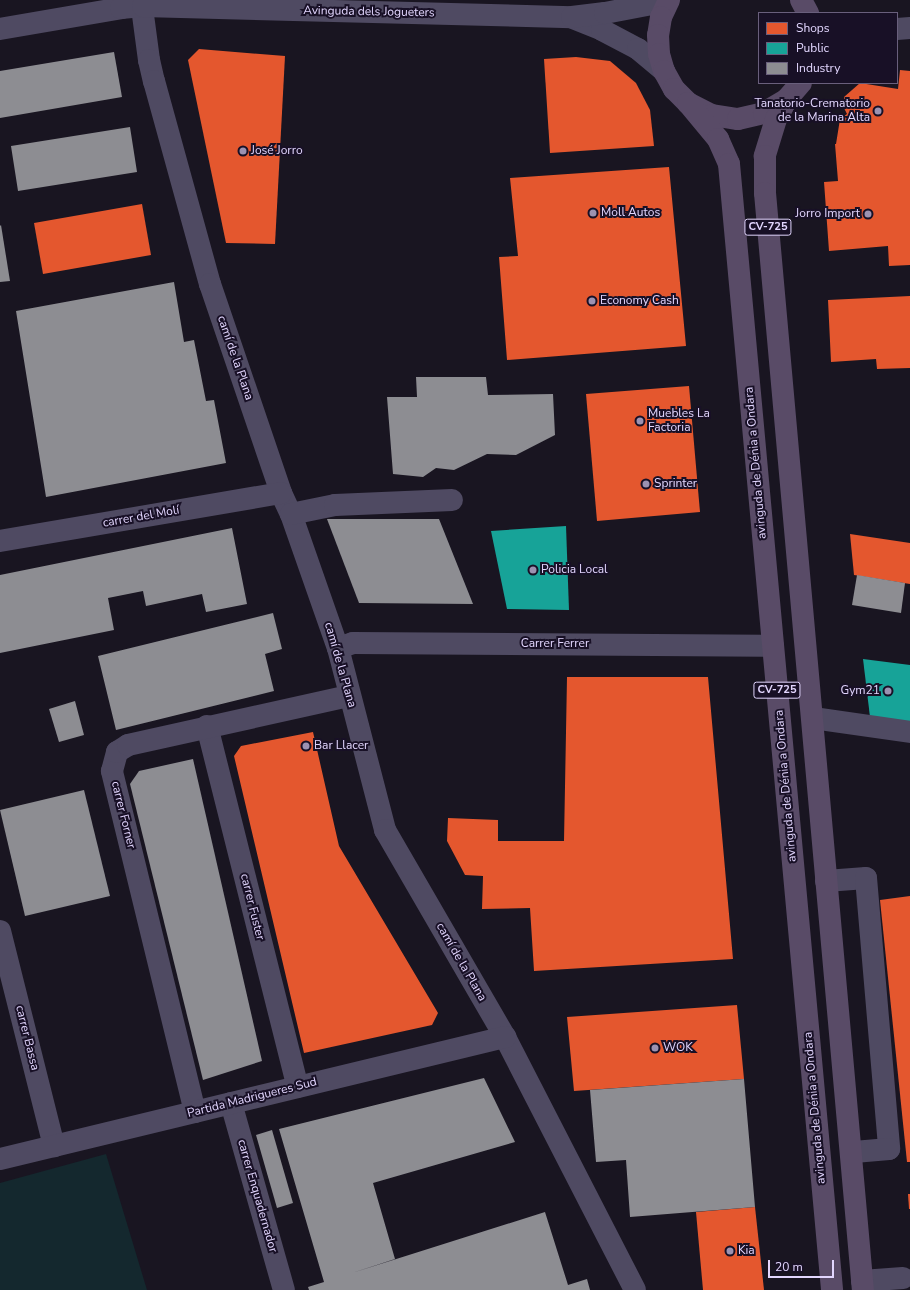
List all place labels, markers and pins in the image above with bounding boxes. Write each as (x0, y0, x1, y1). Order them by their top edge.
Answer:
place label: Tanatorio-Crematorio de la Marina Alta (754, 97, 870, 125)
marker: Tanatorio-Crematorio de la Marina Alta (873, 106, 883, 116)
place label: José Jorro (251, 144, 303, 158)
marker: José Jorro (238, 146, 248, 156)
place label: Moll Autos (601, 206, 660, 220)
place label: Jorro Import (795, 207, 860, 221)
marker: Moll Autos (588, 208, 598, 218)
marker: Jorro Import (863, 209, 873, 219)
place label: Economy Cash (600, 294, 679, 308)
marker: Economy Cash (587, 296, 597, 306)
place label: Muebles La Factoria (648, 407, 710, 435)
marker: Muebles La Factoria (635, 416, 645, 426)
place label: Sprinter (654, 477, 697, 491)
marker: Sprinter (641, 479, 651, 489)
place label: Policia Local (541, 563, 608, 577)
marker: Policia Local (528, 565, 538, 575)
place label: Gym21 (840, 684, 880, 698)
marker: Gym21 (883, 686, 893, 696)
place label: Bar Llacer (314, 739, 368, 753)
marker: Bar Llacer (301, 741, 311, 751)
place label: WOK (663, 1041, 693, 1055)
marker: WOK (650, 1043, 660, 1053)
place label: Kia (738, 1244, 755, 1258)
marker: Kia (725, 1246, 735, 1256)

